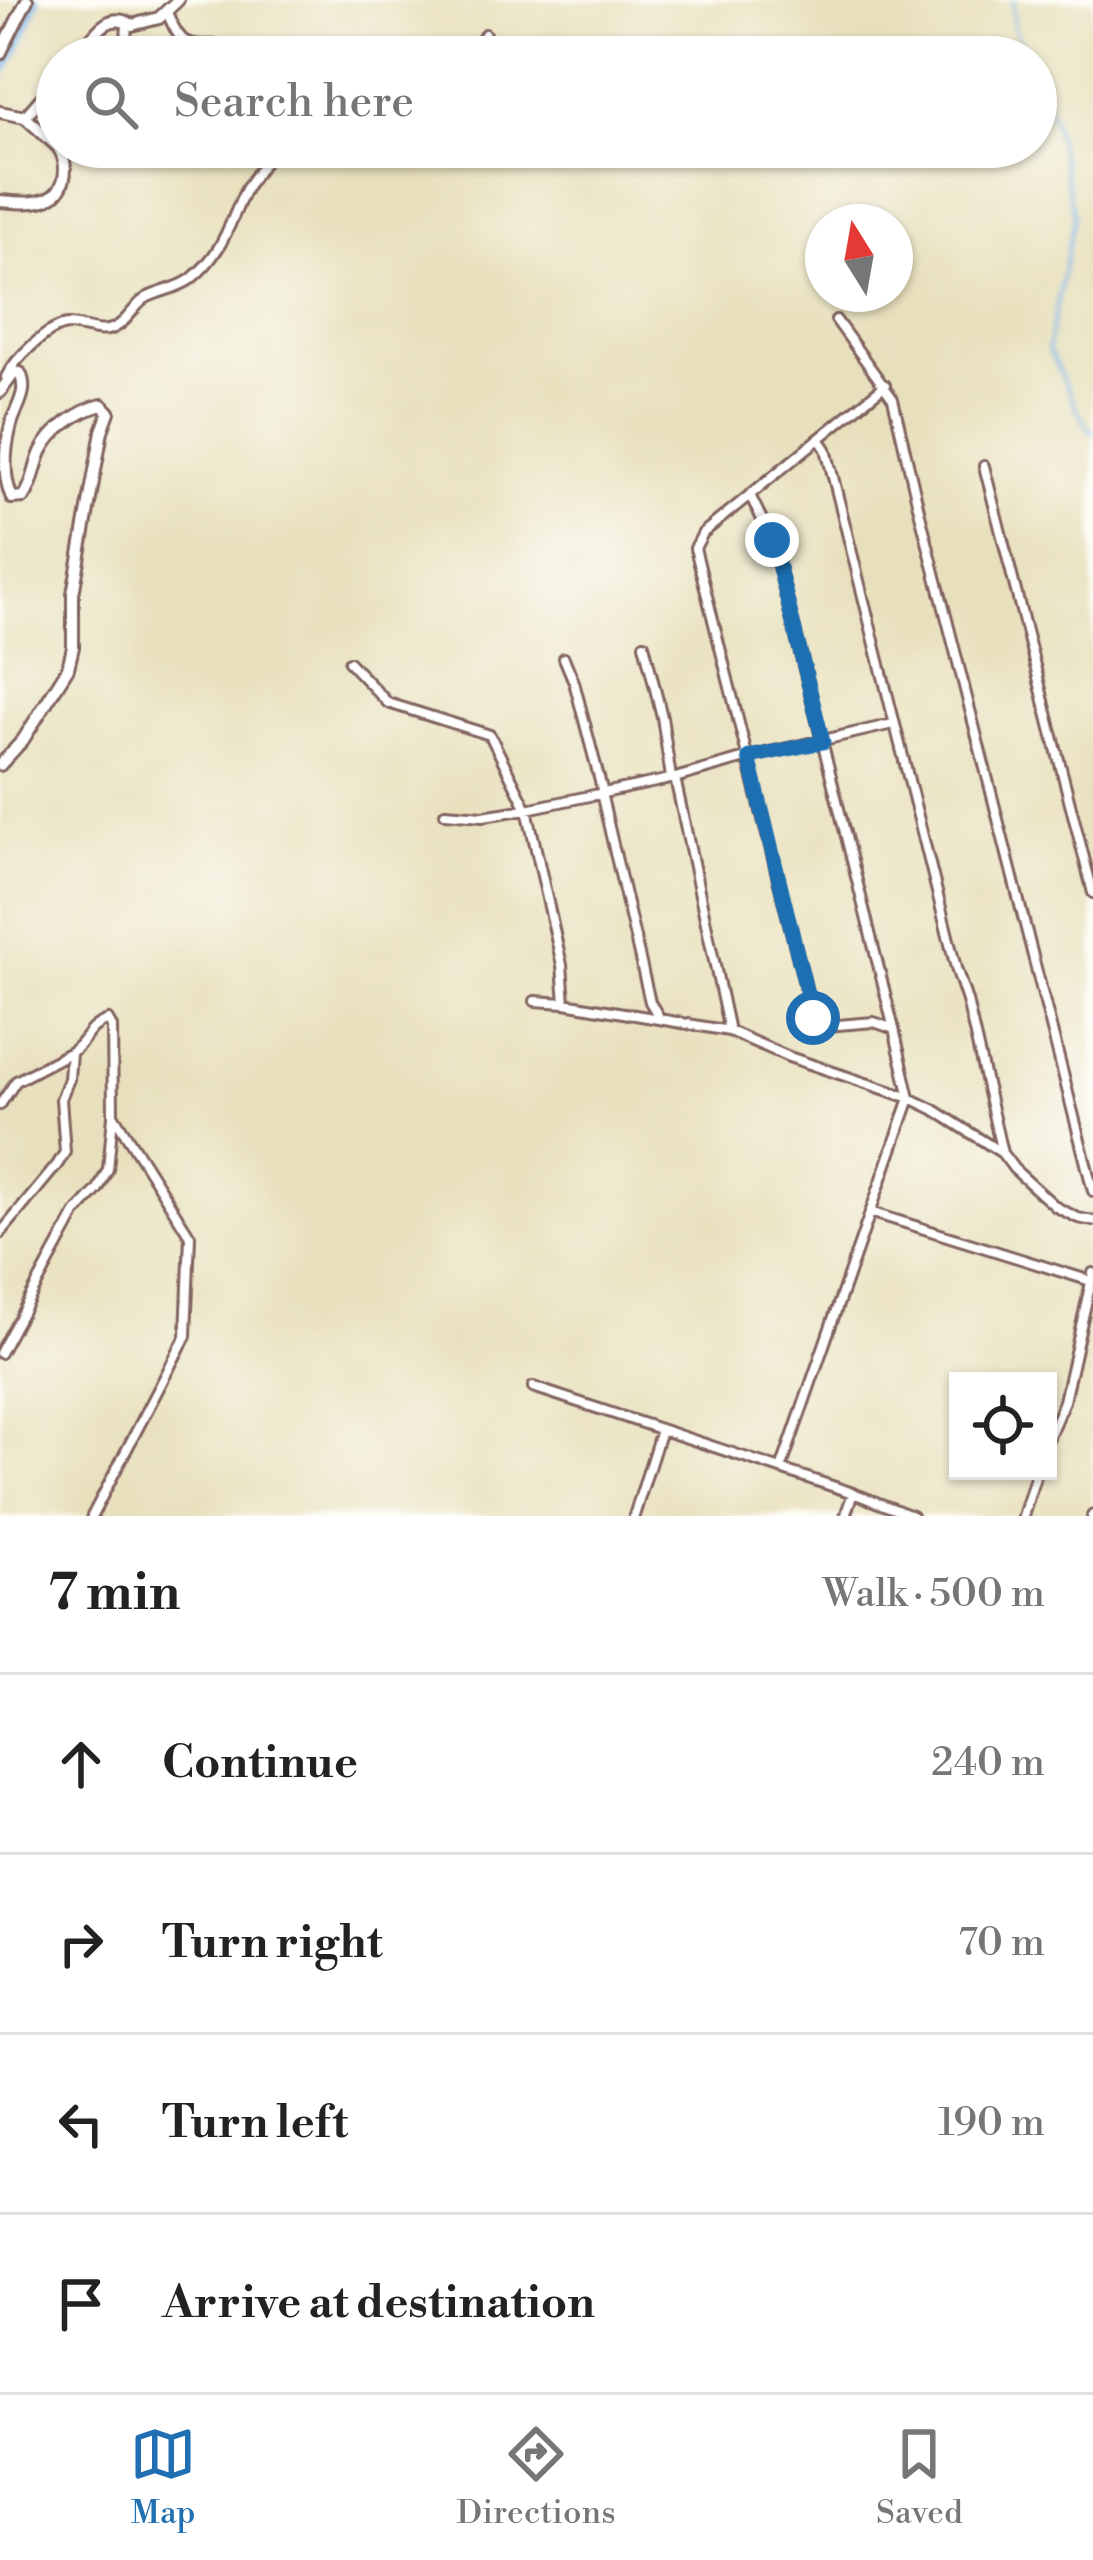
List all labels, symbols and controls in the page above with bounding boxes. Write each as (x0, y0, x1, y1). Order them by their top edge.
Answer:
search box (36, 36, 1057, 168)
icon: search (78, 69, 144, 135)
text: Search here (174, 74, 414, 131)
north arrow (805, 204, 913, 312)
route end (745, 513, 799, 567)
route start (786, 991, 840, 1045)
map controls (949, 1372, 1057, 1480)
button: locate (949, 1372, 1057, 1480)
text: 7 min (48, 1562, 180, 1626)
text: Walk · 500 m (823, 1570, 1045, 1619)
icon: ahead (48, 1731, 114, 1797)
text: Continue (162, 1735, 358, 1792)
text: 240 m (931, 1739, 1045, 1788)
icon: right (48, 1911, 114, 1977)
text: Turn right (162, 1915, 383, 1972)
text: 70 m (958, 1919, 1045, 1968)
icon: left (48, 2091, 114, 2157)
text: Turn left (162, 2095, 348, 2152)
text: 190 m (938, 2099, 1045, 2148)
icon: arrive (48, 2271, 114, 2337)
text: Arrive at destination (162, 2275, 595, 2332)
tab: Map (130, 2421, 196, 2534)
tab: Directions (457, 2421, 616, 2534)
tab: Saved (876, 2421, 963, 2534)

